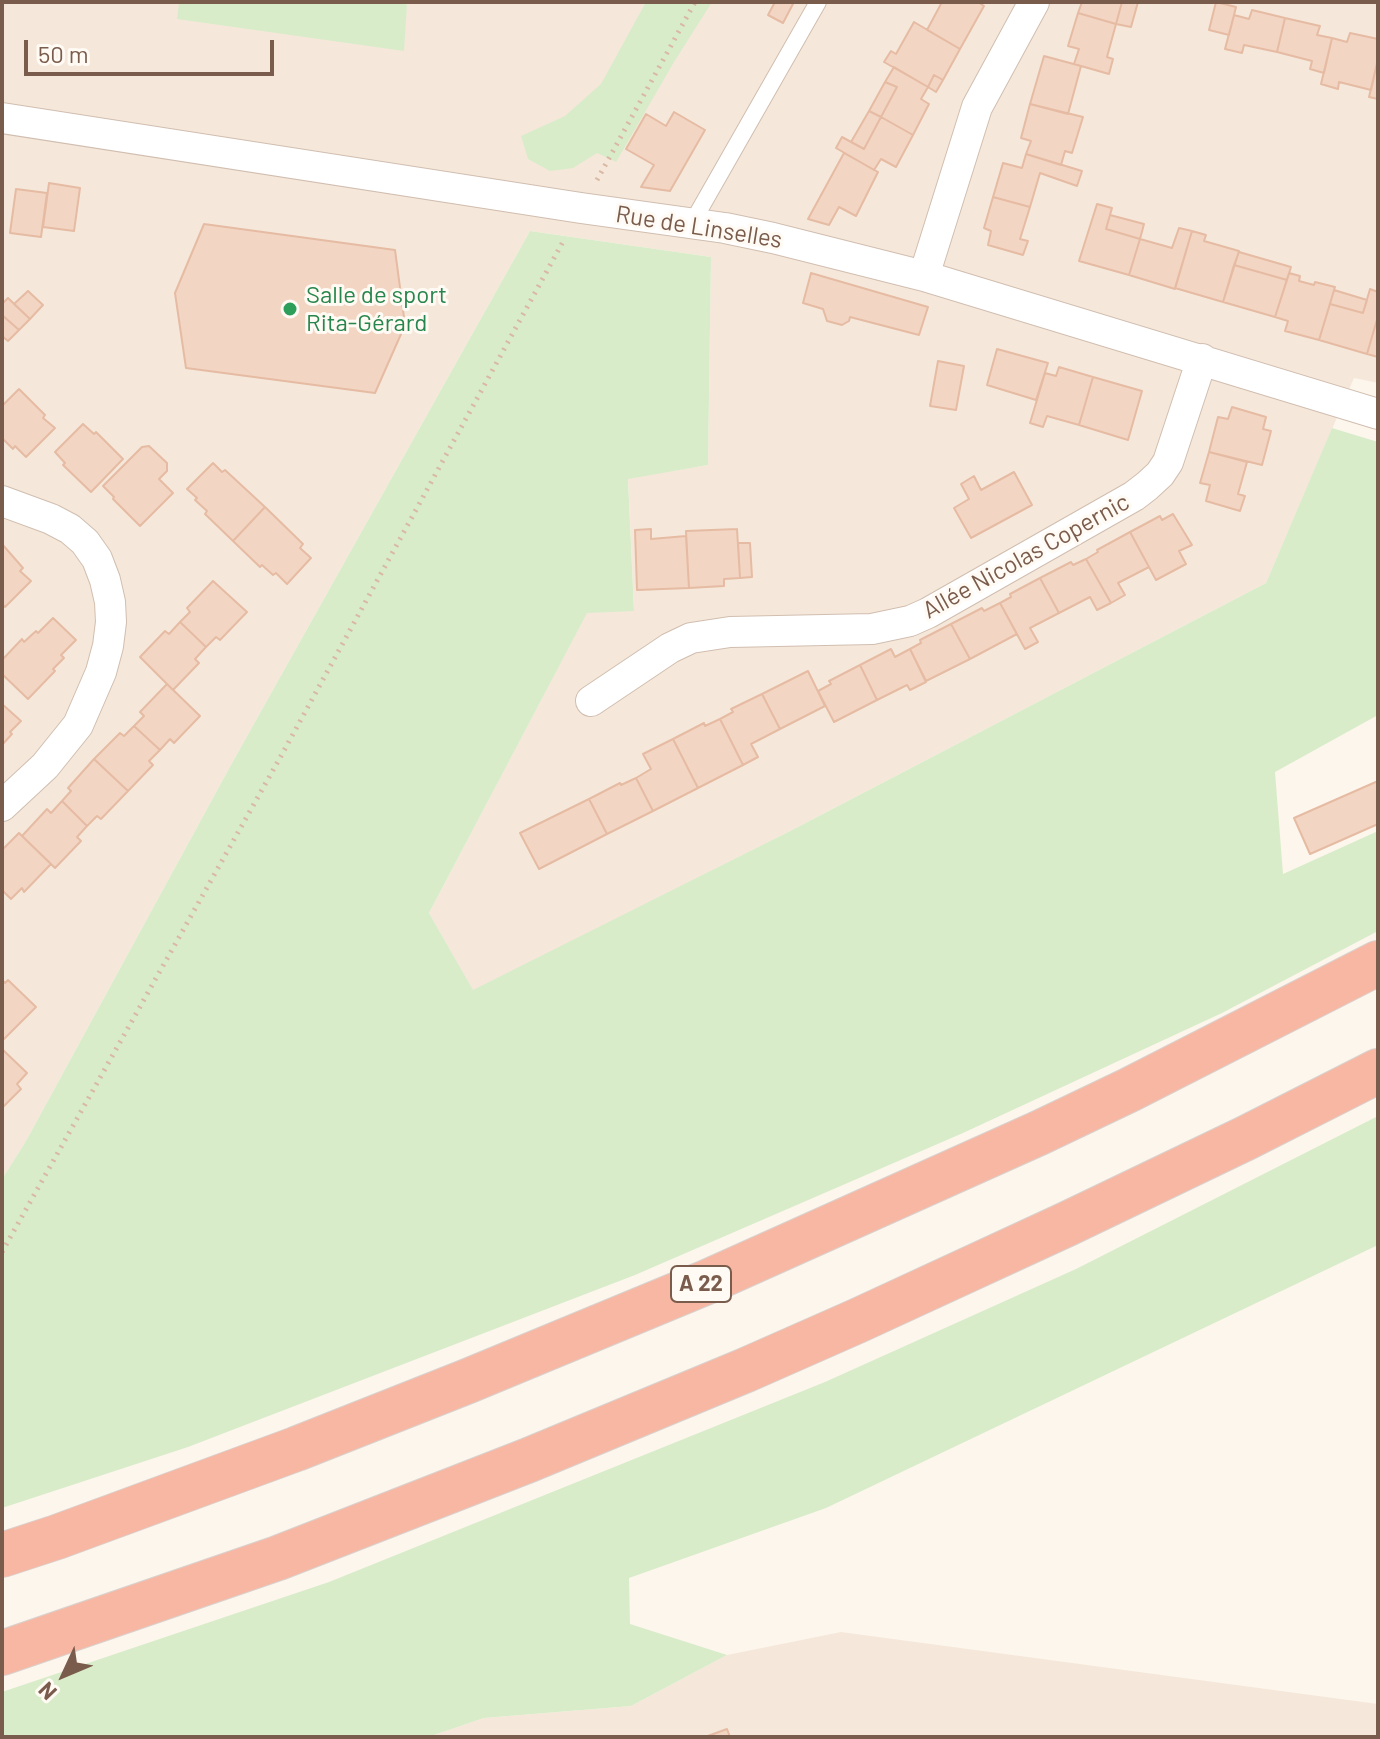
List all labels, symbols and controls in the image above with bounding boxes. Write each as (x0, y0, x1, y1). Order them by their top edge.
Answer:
scale bar (28, 24, 278, 74)
text: 50 m (38, 39, 89, 68)
street label: Rue de Linselles (614, 200, 784, 254)
place label: Salle de sport Rita-Gérard (306, 281, 447, 337)
marker: Salle de sport Rita-Gérard (281, 300, 299, 318)
street label: Allée Nicolas Copernic (918, 487, 1134, 625)
road number: A 22 (671, 1266, 731, 1302)
north arrow (24, 1635, 104, 1715)
text: N (32, 1677, 61, 1706)

